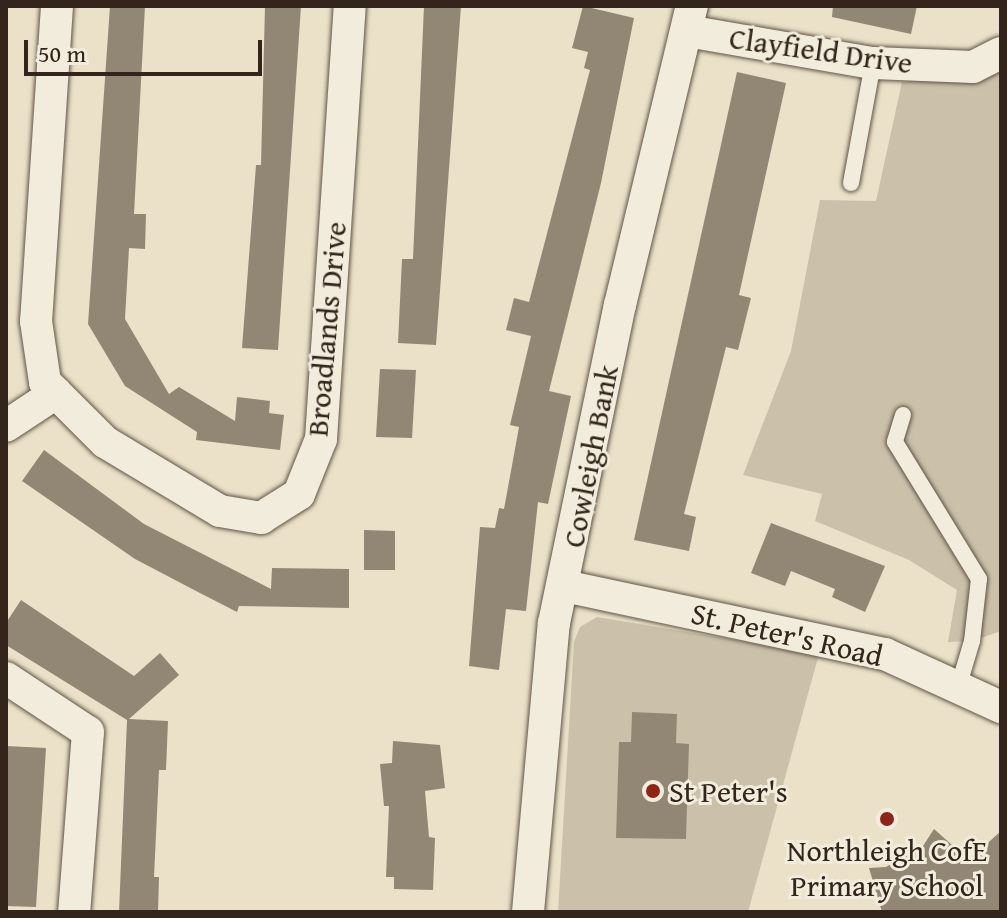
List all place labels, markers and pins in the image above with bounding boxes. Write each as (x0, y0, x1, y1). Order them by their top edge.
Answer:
place label: St Peter's (669, 773, 788, 809)
marker: St Peter's (644, 782, 662, 800)
marker: Northleigh CofE Primary School (878, 810, 896, 828)
place label: Northleigh CofE Primary School (787, 832, 987, 902)

